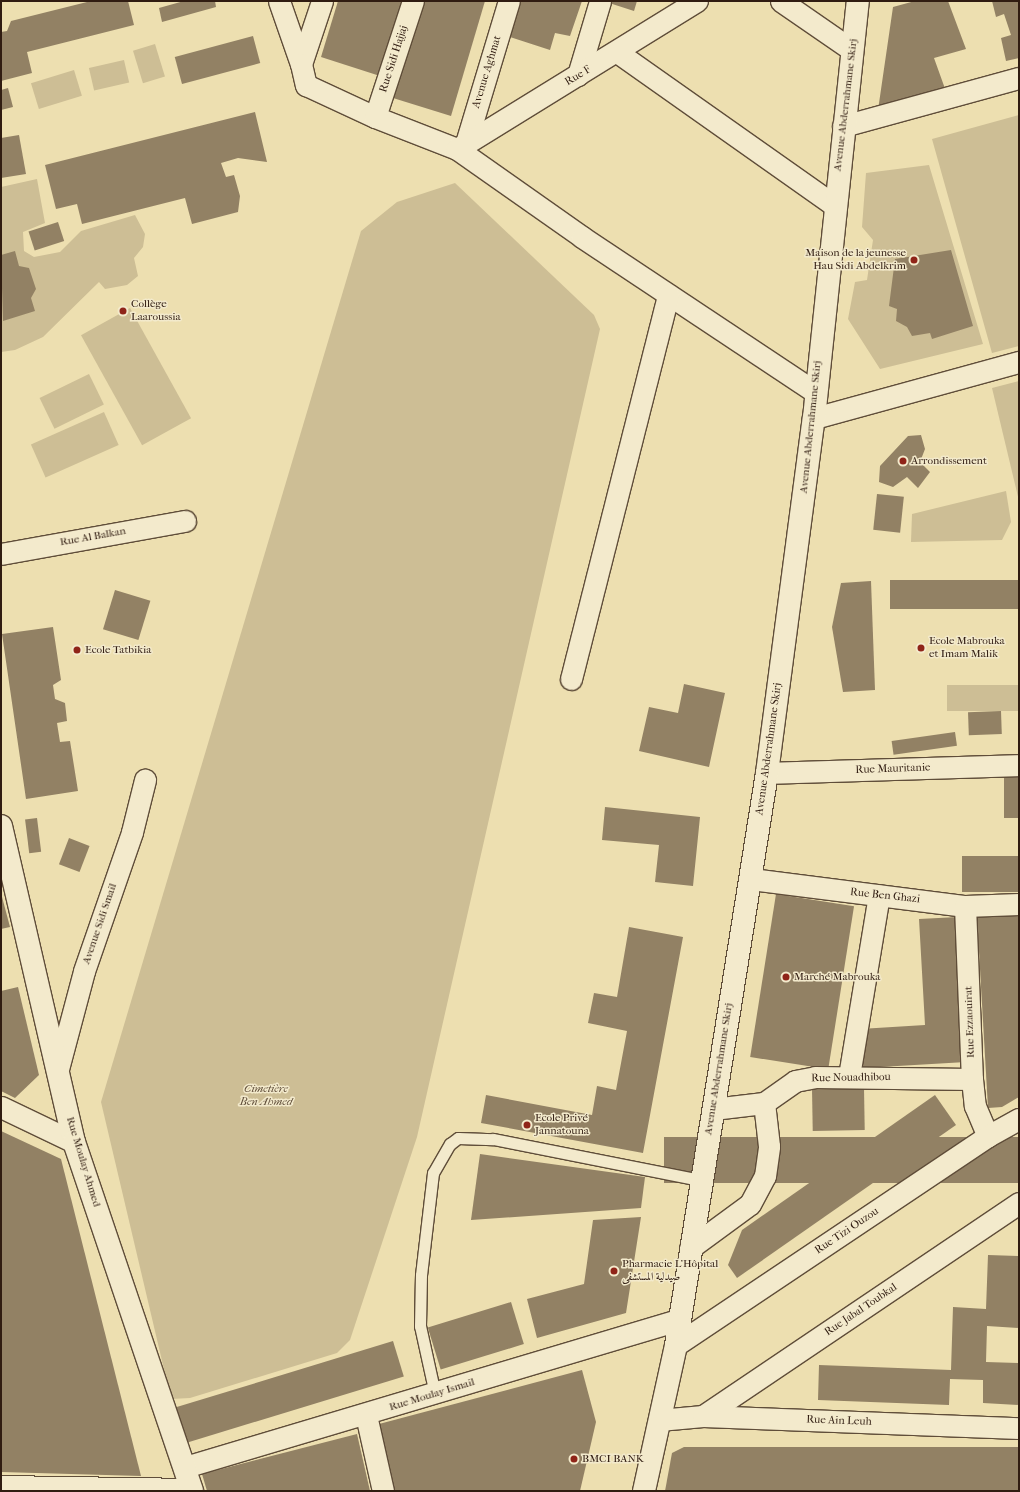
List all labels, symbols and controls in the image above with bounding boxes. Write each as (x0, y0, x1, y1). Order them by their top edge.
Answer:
street label: Rue Sidi Hajjaj (377, 24, 411, 94)
street label: Avenue Aghmat (470, 34, 504, 110)
street label: Avenue Abderrahmane Skirj (831, 38, 861, 172)
street label: Rue F (563, 63, 593, 89)
place label: Maison de la jeunesse Hau Sidi Abdelkrim (805, 247, 906, 273)
marker: Maison de la jeunesse Hau Sidi Abdelkrim (909, 255, 919, 265)
place label: Collège Laaroussia (131, 298, 181, 324)
marker: Collège Laaroussia (118, 306, 128, 316)
street label: Avenue Abderrahmane Skirj (797, 360, 825, 494)
place label: Arrondissement (911, 454, 987, 468)
marker: Arrondissement (898, 456, 908, 466)
street label: Rue Al Balkan (59, 525, 127, 549)
place label: Ecole Mabrouka et Imam Malik (929, 635, 1005, 661)
place label: Ecole Tatbikia (85, 643, 151, 657)
marker: Ecole Mabrouka et Imam Malik (916, 643, 926, 653)
marker: Ecole Tatbikia (72, 645, 82, 655)
street label: Avenue Abderrahmane Skirj (753, 682, 785, 816)
street label: Rue Mauritanie (855, 761, 931, 777)
street label: Avenue Sidi Smail (80, 882, 120, 966)
street label: Rue Ben Ghazi (849, 886, 921, 906)
place label: Marché Mabrouka (794, 970, 880, 984)
marker: Marché Mabrouka (781, 972, 791, 982)
street label: Rue Ezzaouirat (962, 986, 978, 1058)
street label: Avenue Abderrahmane Skirj (702, 1002, 736, 1136)
street label: Rue Nouadhibou (811, 1071, 891, 1085)
park label: Cimetière Ben Ahmed (240, 1083, 292, 1109)
place label: Ecole Privé Jannatouna (535, 1112, 589, 1138)
street label: Rue Moulay Ahmed (63, 1115, 103, 1209)
marker: Ecole Privé Jannatouna (522, 1120, 532, 1130)
street label: Rue Tizi Ouzou (813, 1205, 881, 1257)
place label: Pharmacie L'Hôpital صيدلية المستشفى (622, 1258, 718, 1284)
marker: Pharmacie L'Hôpital صيدلية المستشفى (609, 1266, 619, 1276)
street label: Rue Jabal Toubkal (822, 1281, 900, 1339)
street label: Rue Moulay Ismail (388, 1376, 476, 1414)
street label: Rue Ain Leuh (806, 1413, 872, 1429)
place label: BMCI BANK (582, 1452, 644, 1466)
marker: BMCI BANK (569, 1454, 579, 1464)

